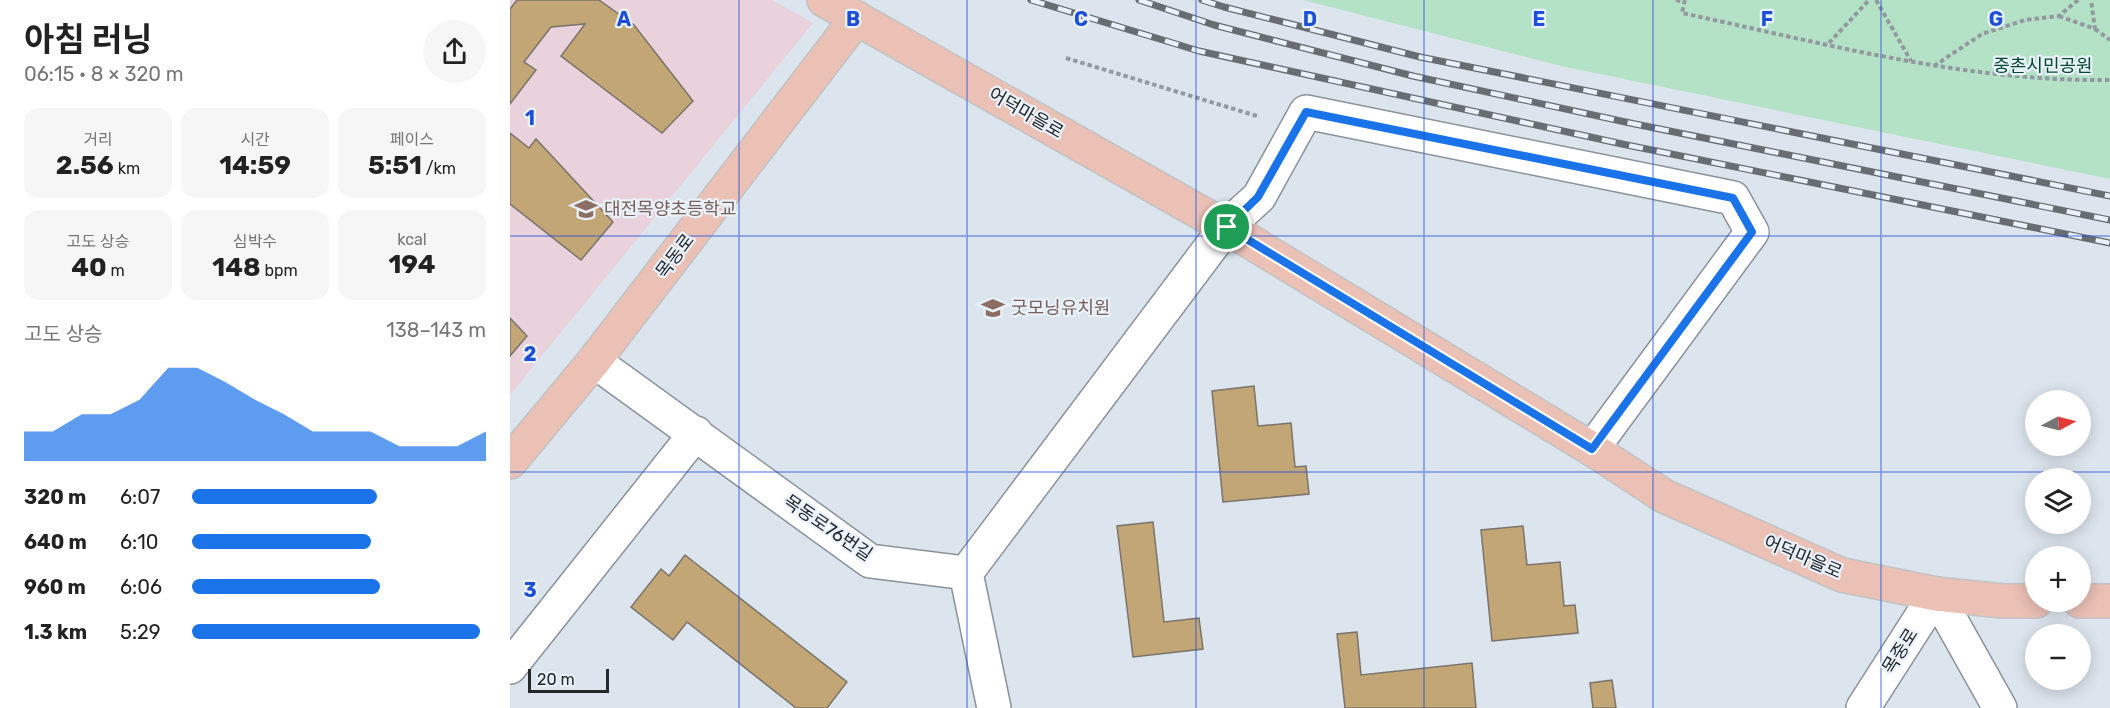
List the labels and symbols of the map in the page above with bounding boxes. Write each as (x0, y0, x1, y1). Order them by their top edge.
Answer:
text: A (617, 7, 632, 31)
text: B (846, 7, 860, 31)
text: C (1074, 7, 1088, 31)
text: D (1303, 7, 1317, 31)
text: E (1533, 7, 1545, 31)
text: F (1761, 7, 1773, 31)
text: G (1989, 7, 2003, 31)
park label: 중촌시민공원 (1993, 55, 2093, 77)
street label: 어덕마을로 (985, 83, 1067, 143)
text: 1 (525, 106, 535, 130)
school or university icon: 대전목양초등학교 (573, 196, 599, 222)
place label: 대전목양초등학교 (604, 198, 736, 220)
pin (1201, 201, 1252, 252)
street label: 목동로 (651, 230, 699, 282)
school or university icon: 굿모닝유치원 (980, 295, 1006, 321)
place label: 굿모닝유치원 (1011, 297, 1110, 319)
text: 2 (524, 342, 537, 366)
north arrow (2025, 390, 2091, 456)
street label: 목동로76번길 (779, 490, 877, 566)
street label: 어덕마을로 (1761, 531, 1845, 583)
text: 3 (523, 578, 537, 602)
street label: 목중로 (1878, 624, 1922, 678)
scale bar (528, 666, 609, 694)

